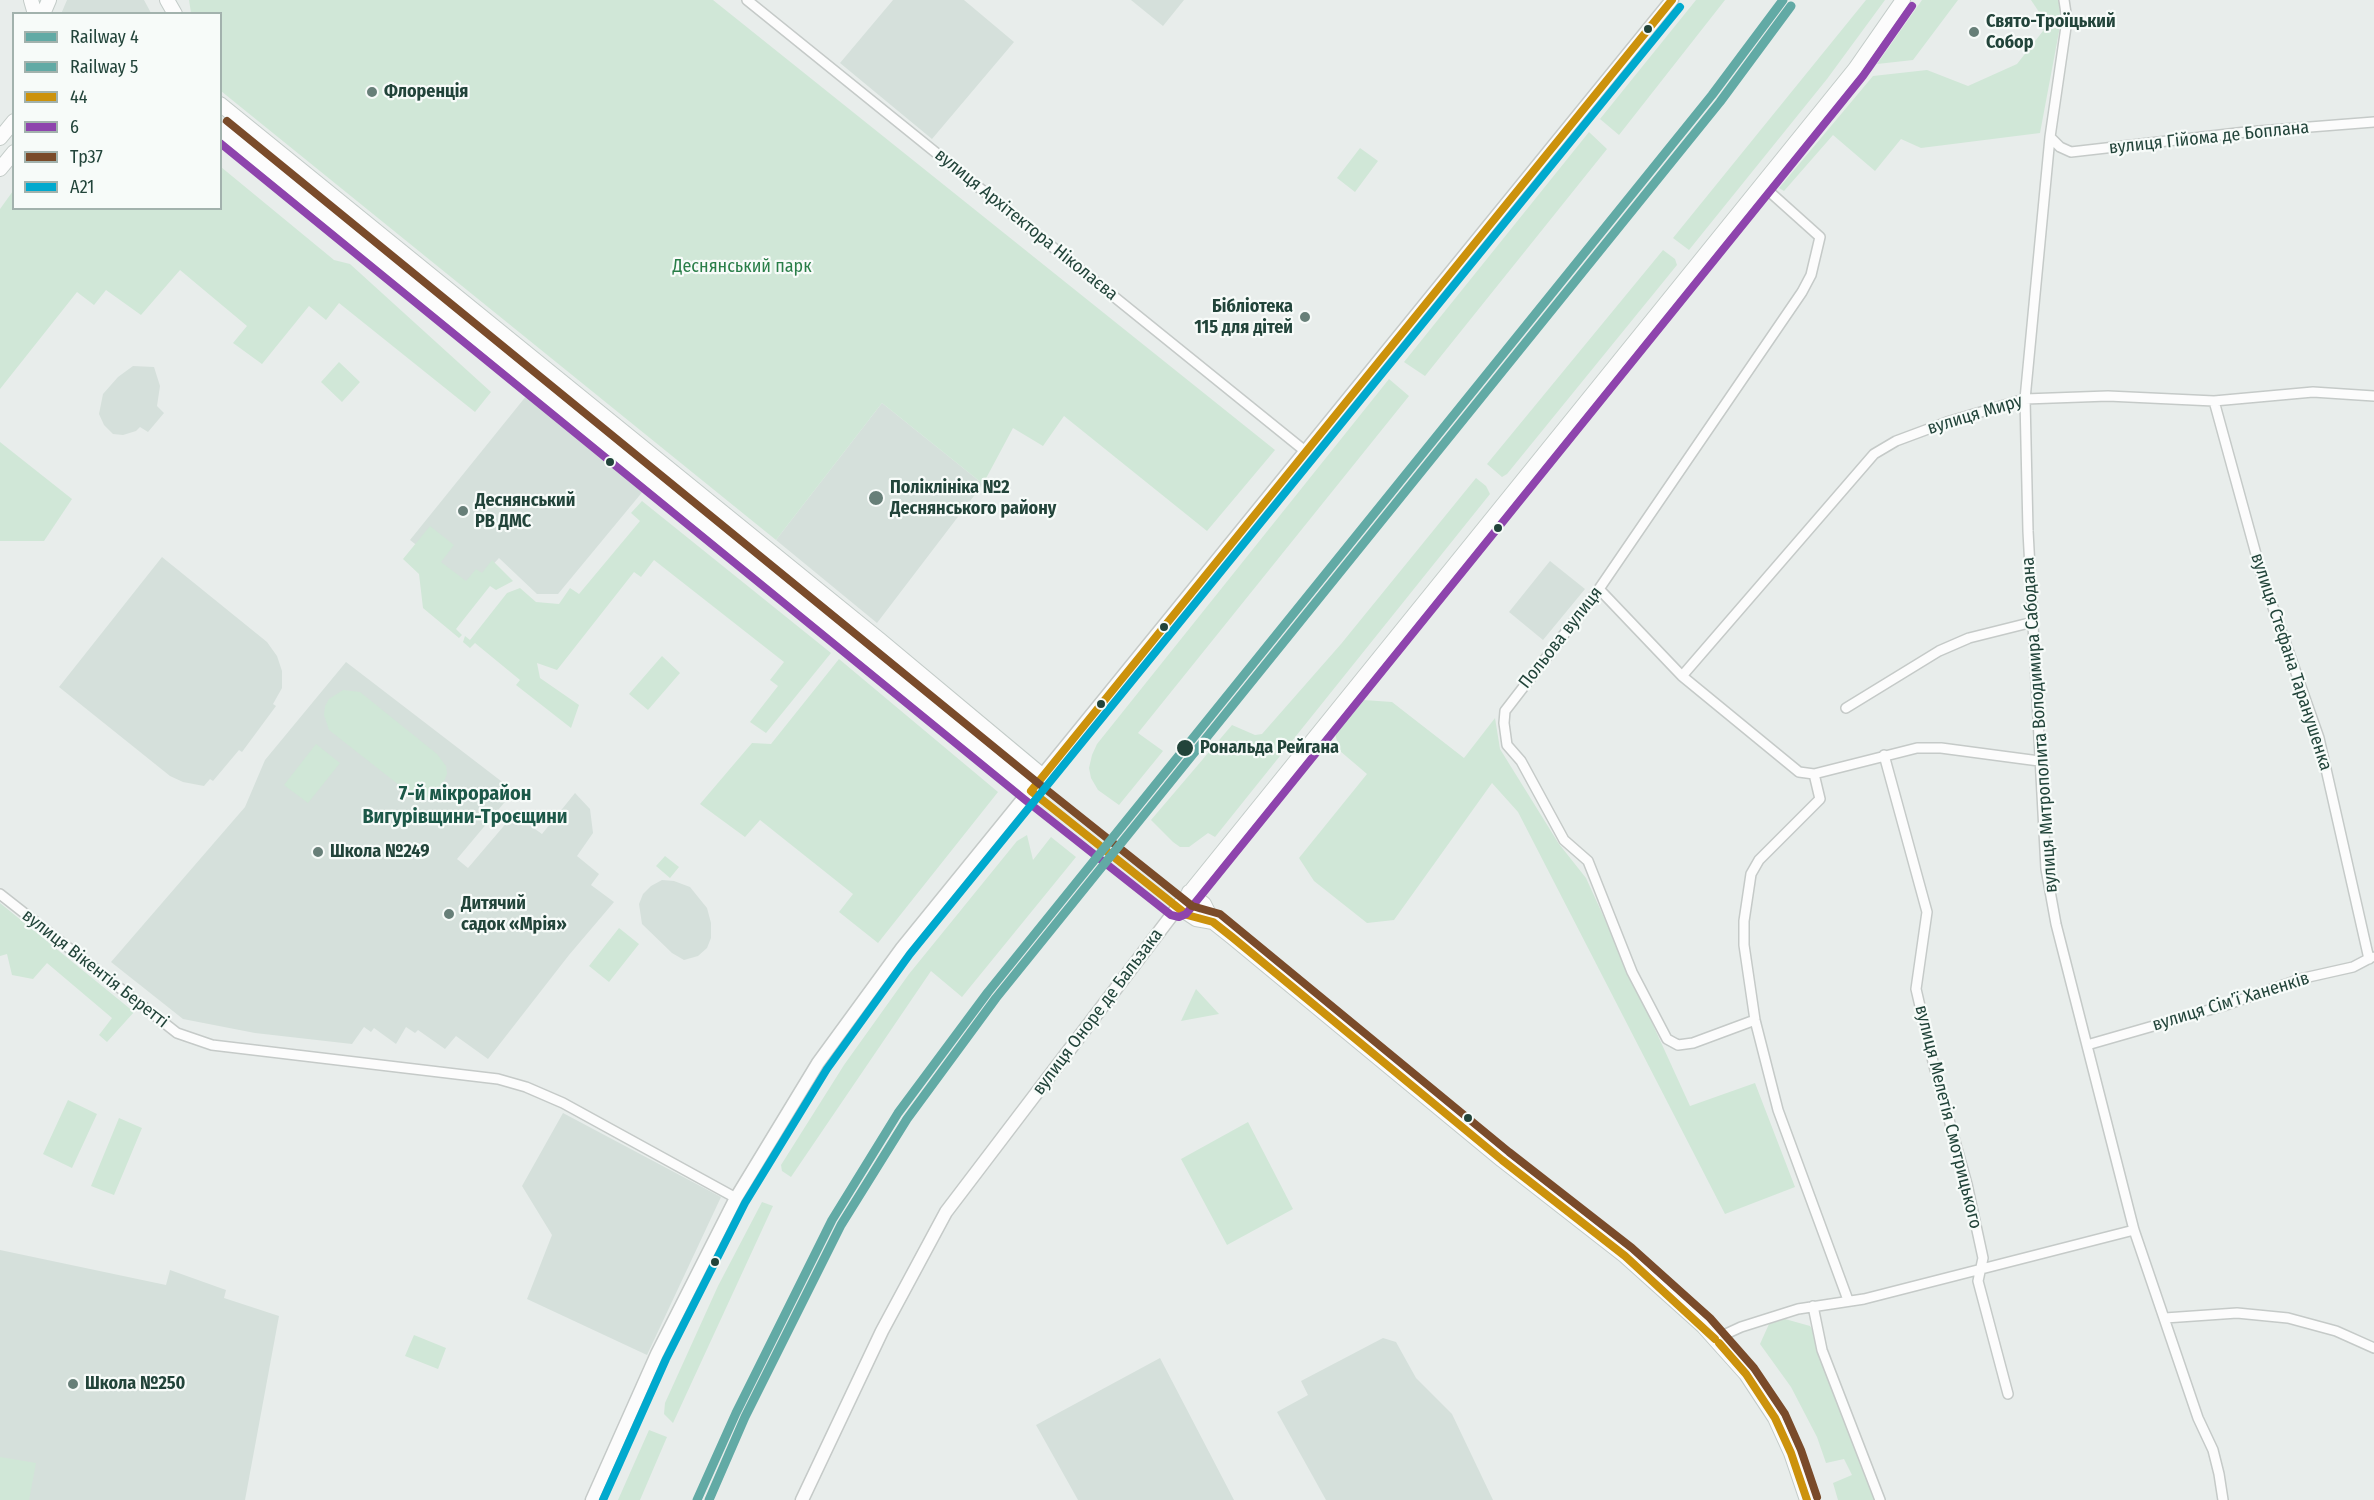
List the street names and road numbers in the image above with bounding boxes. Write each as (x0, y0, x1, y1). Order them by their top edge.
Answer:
street label: вулиця Гійома де Боплана (2108, 117, 2310, 159)
street label: вулиця Архітектора Ніколаєва (930, 144, 1122, 306)
street label: вулиця Миру (1925, 390, 2025, 440)
street label: вулиця Стефана Таранушенка (2246, 551, 2336, 773)
street label: вулиця Митрополита Володимира Сабодана (2017, 556, 2063, 894)
street label: Польова вулиця (1515, 583, 1607, 693)
street label: вулиця Вікентія Беретті (17, 905, 173, 1033)
street label: вулиця Оноре де Бальзака (1028, 925, 1168, 1099)
street label: вулиця Сімʼї Ханенків (2150, 968, 2312, 1036)
street label: вулиця Мелетія Смотрицького (1910, 1003, 1986, 1231)

